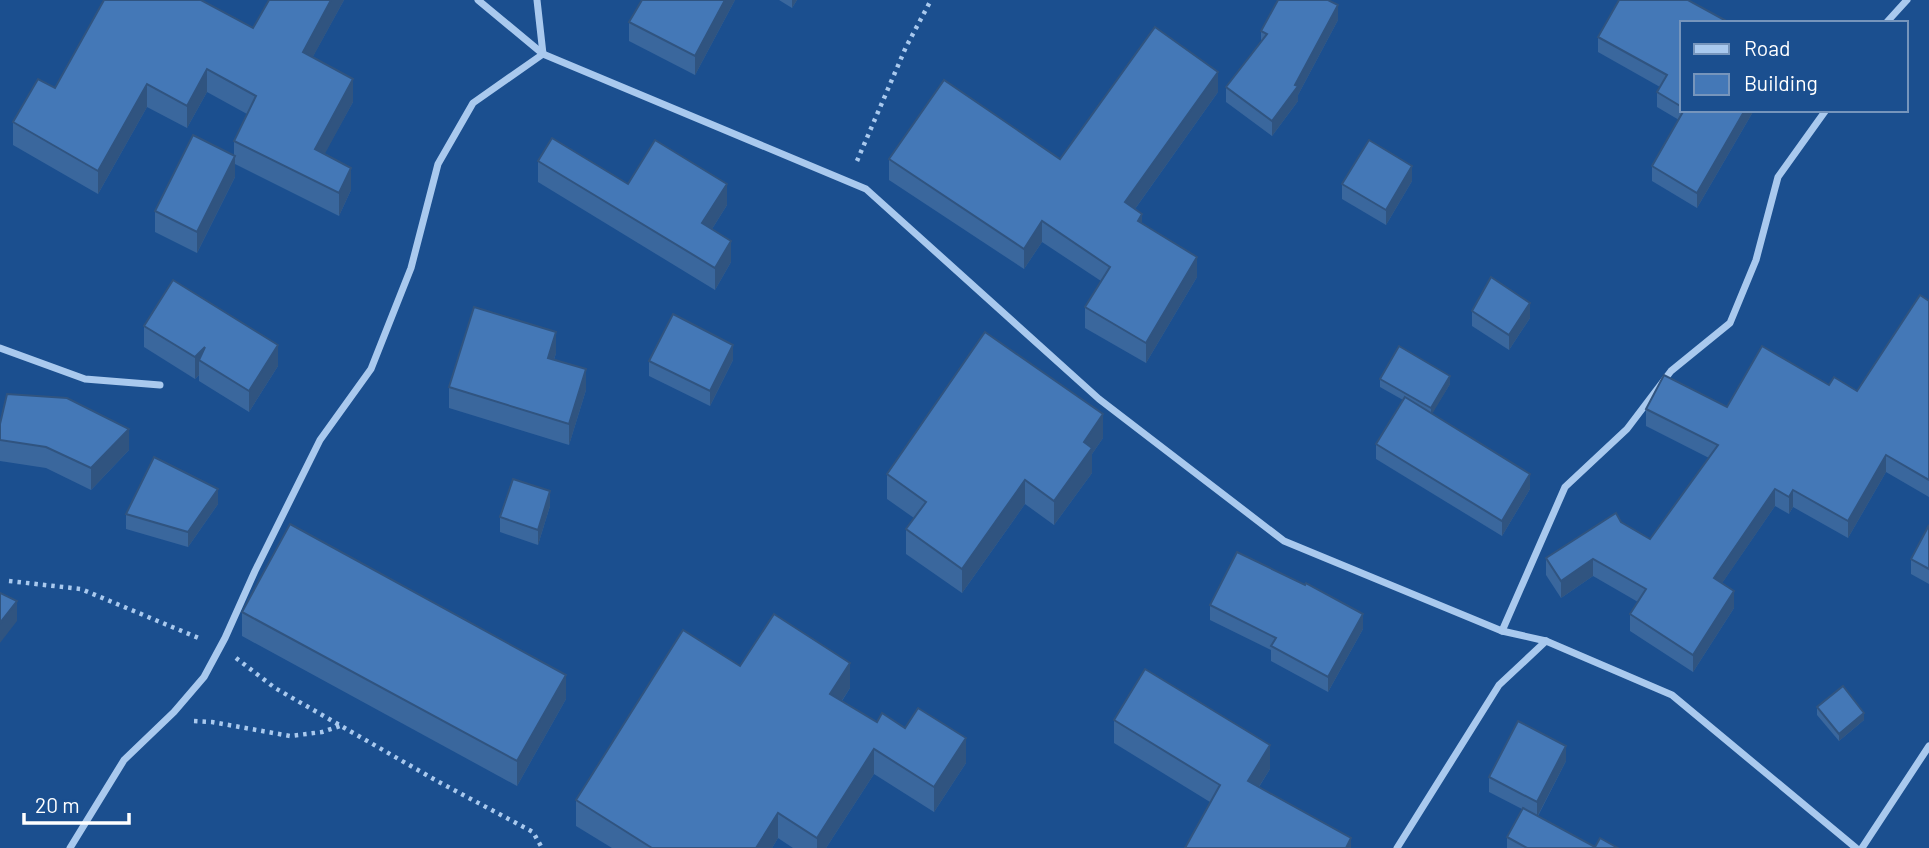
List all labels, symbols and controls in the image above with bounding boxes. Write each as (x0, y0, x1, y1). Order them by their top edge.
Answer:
legend (1680, 21, 1908, 112)
text: Road (1744, 35, 1790, 60)
text: Building (1744, 70, 1818, 95)
scale bar (24, 782, 130, 826)
text: 20 m (35, 792, 80, 817)

